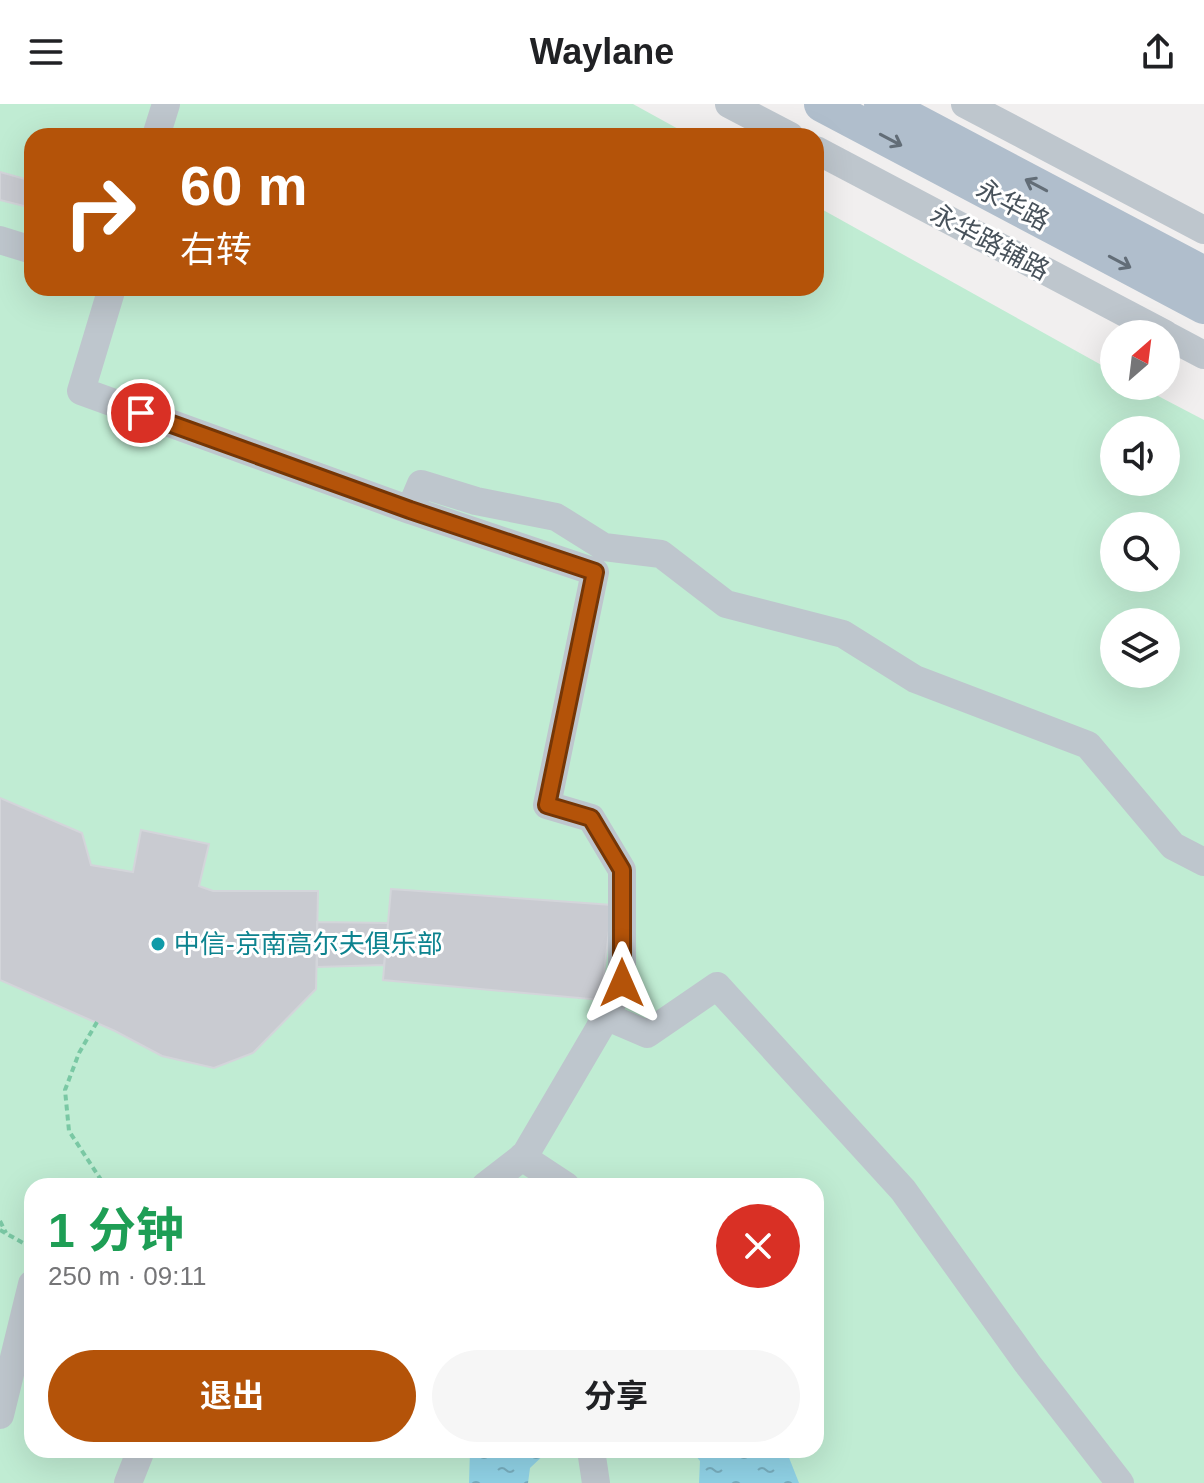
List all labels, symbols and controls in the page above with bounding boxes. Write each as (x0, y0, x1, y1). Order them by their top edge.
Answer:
icon: menu (24, 30, 68, 74)
icon: share (1136, 30, 1180, 74)
text: Waylane (530, 31, 674, 72)
one-way arrow (878, 133, 902, 149)
text: 60 m (180, 154, 308, 217)
icon: right (48, 160, 152, 264)
street label: 永华路 (972, 173, 1054, 237)
one-way arrow (1025, 177, 1048, 193)
street label: 永华路辅路 (926, 198, 1054, 286)
text: 右转 (180, 229, 252, 270)
one-way arrow (1108, 255, 1132, 271)
north arrow (1100, 320, 1180, 400)
map controls (1100, 320, 1180, 688)
pin (107, 379, 175, 447)
icon: arrive (119, 391, 163, 435)
button: sound (1100, 416, 1180, 496)
button: search (1100, 512, 1180, 592)
button: layers (1100, 608, 1180, 688)
place label: 中信-京南高尔夫俱乐部 (174, 929, 443, 959)
marker: 中信-京南高尔夫俱乐部 (149, 935, 167, 953)
position arrow (580, 941, 664, 1025)
text: 1 分钟 (48, 1204, 184, 1257)
button: close (716, 1204, 800, 1288)
text: 250 m · 09:11 (48, 1261, 207, 1291)
button: 退出 (48, 1350, 416, 1442)
button: 分享 (432, 1350, 800, 1442)

